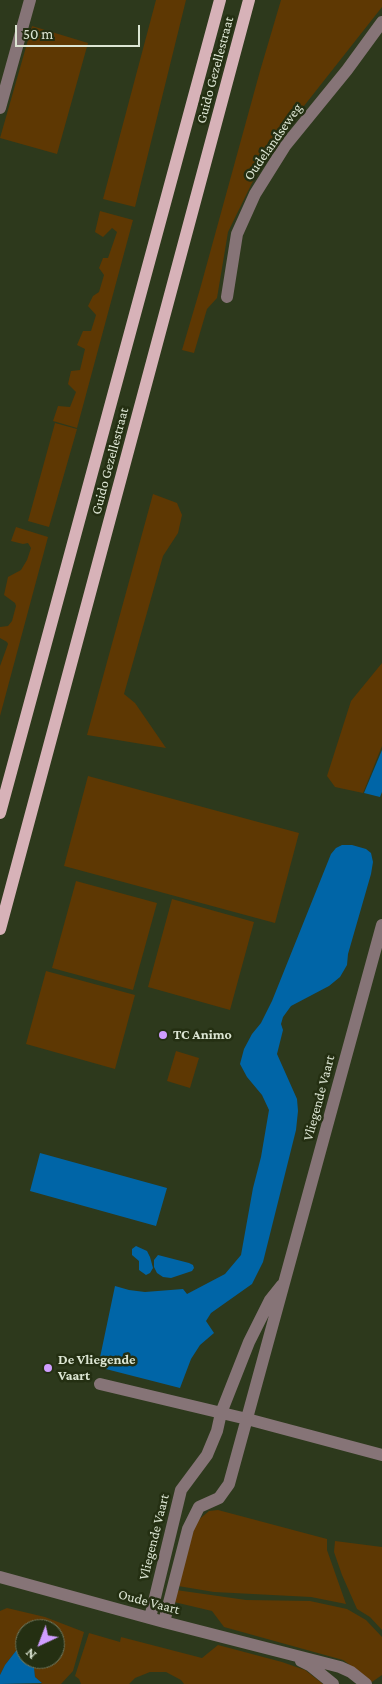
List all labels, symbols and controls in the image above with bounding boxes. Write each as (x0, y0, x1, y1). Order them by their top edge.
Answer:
scale bar (18, 15, 142, 47)
street label: Guido Gezellestraat (193, 15, 237, 125)
text: 50 m (23, 26, 53, 42)
street label: Oudelandseweg (240, 100, 306, 184)
street label: Guido Gezellestraat (88, 406, 132, 516)
place label: TC Animo (173, 1027, 232, 1043)
marker: TC Animo (157, 1029, 169, 1041)
street label: Vliegende Vaart (300, 1053, 338, 1143)
place label: De Vliegende Vaart (58, 1352, 136, 1384)
marker: De Vliegende Vaart (42, 1362, 54, 1374)
street label: Vliegende Vaart (135, 1492, 173, 1582)
street label: Oude Vaart (116, 1586, 182, 1618)
north arrow (15, 1619, 65, 1669)
text: N (22, 1645, 39, 1663)

